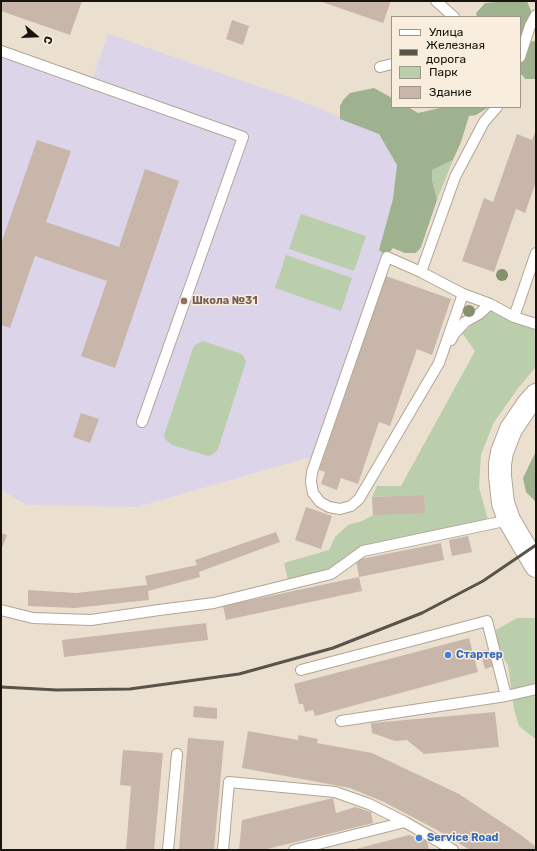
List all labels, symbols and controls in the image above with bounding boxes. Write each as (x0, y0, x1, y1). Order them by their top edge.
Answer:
north arrow (16, 16, 56, 56)
legend (391, 16, 521, 108)
text: Улица (429, 25, 463, 39)
text: С (40, 34, 55, 46)
text: Железная дорога (426, 38, 485, 66)
text: Парк (429, 65, 458, 79)
text: Здание (429, 85, 472, 99)
place label: Школа №31 (192, 294, 258, 308)
marker: Школа №31 (179, 296, 189, 306)
place label: Стартер (456, 648, 503, 662)
marker: Стартер (443, 650, 453, 660)
place label: Service Road (427, 831, 499, 845)
marker: Service Road (414, 833, 424, 843)

